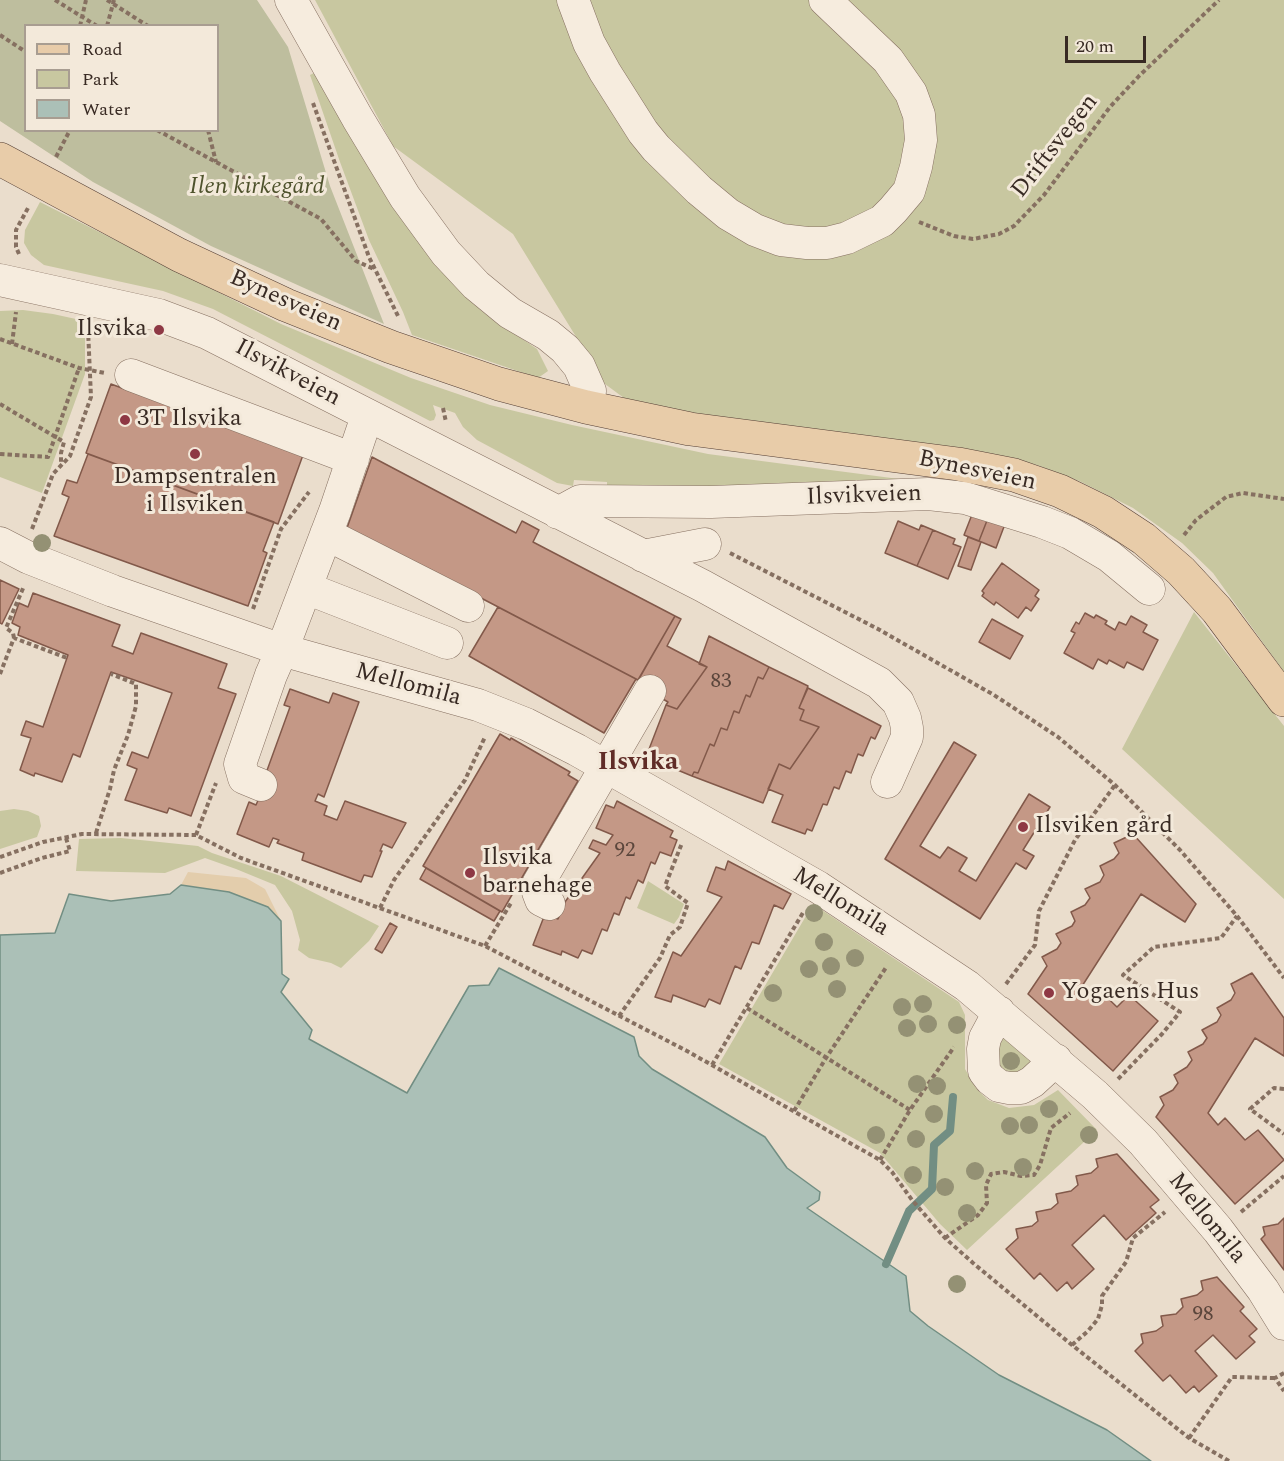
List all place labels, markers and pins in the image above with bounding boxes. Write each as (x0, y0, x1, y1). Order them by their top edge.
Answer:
place label: Ilsvika (76, 316, 147, 344)
marker: Ilsvika (152, 323, 166, 337)
place label: 3T Ilsvika (137, 406, 242, 434)
marker: 3T Ilsvika (118, 413, 132, 427)
marker: Dampsentralen i Ilsviken (188, 447, 202, 461)
place label: Dampsentralen i Ilsviken (113, 464, 277, 520)
place label: Ilsviken gård (1035, 813, 1173, 841)
marker: Ilsviken gård (1016, 820, 1030, 834)
place label: Ilsvika barnehage (482, 845, 592, 901)
marker: Ilsvika barnehage (463, 866, 477, 880)
place label: Yogaens Hus (1061, 979, 1199, 1007)
marker: Yogaens Hus (1042, 986, 1056, 1000)

